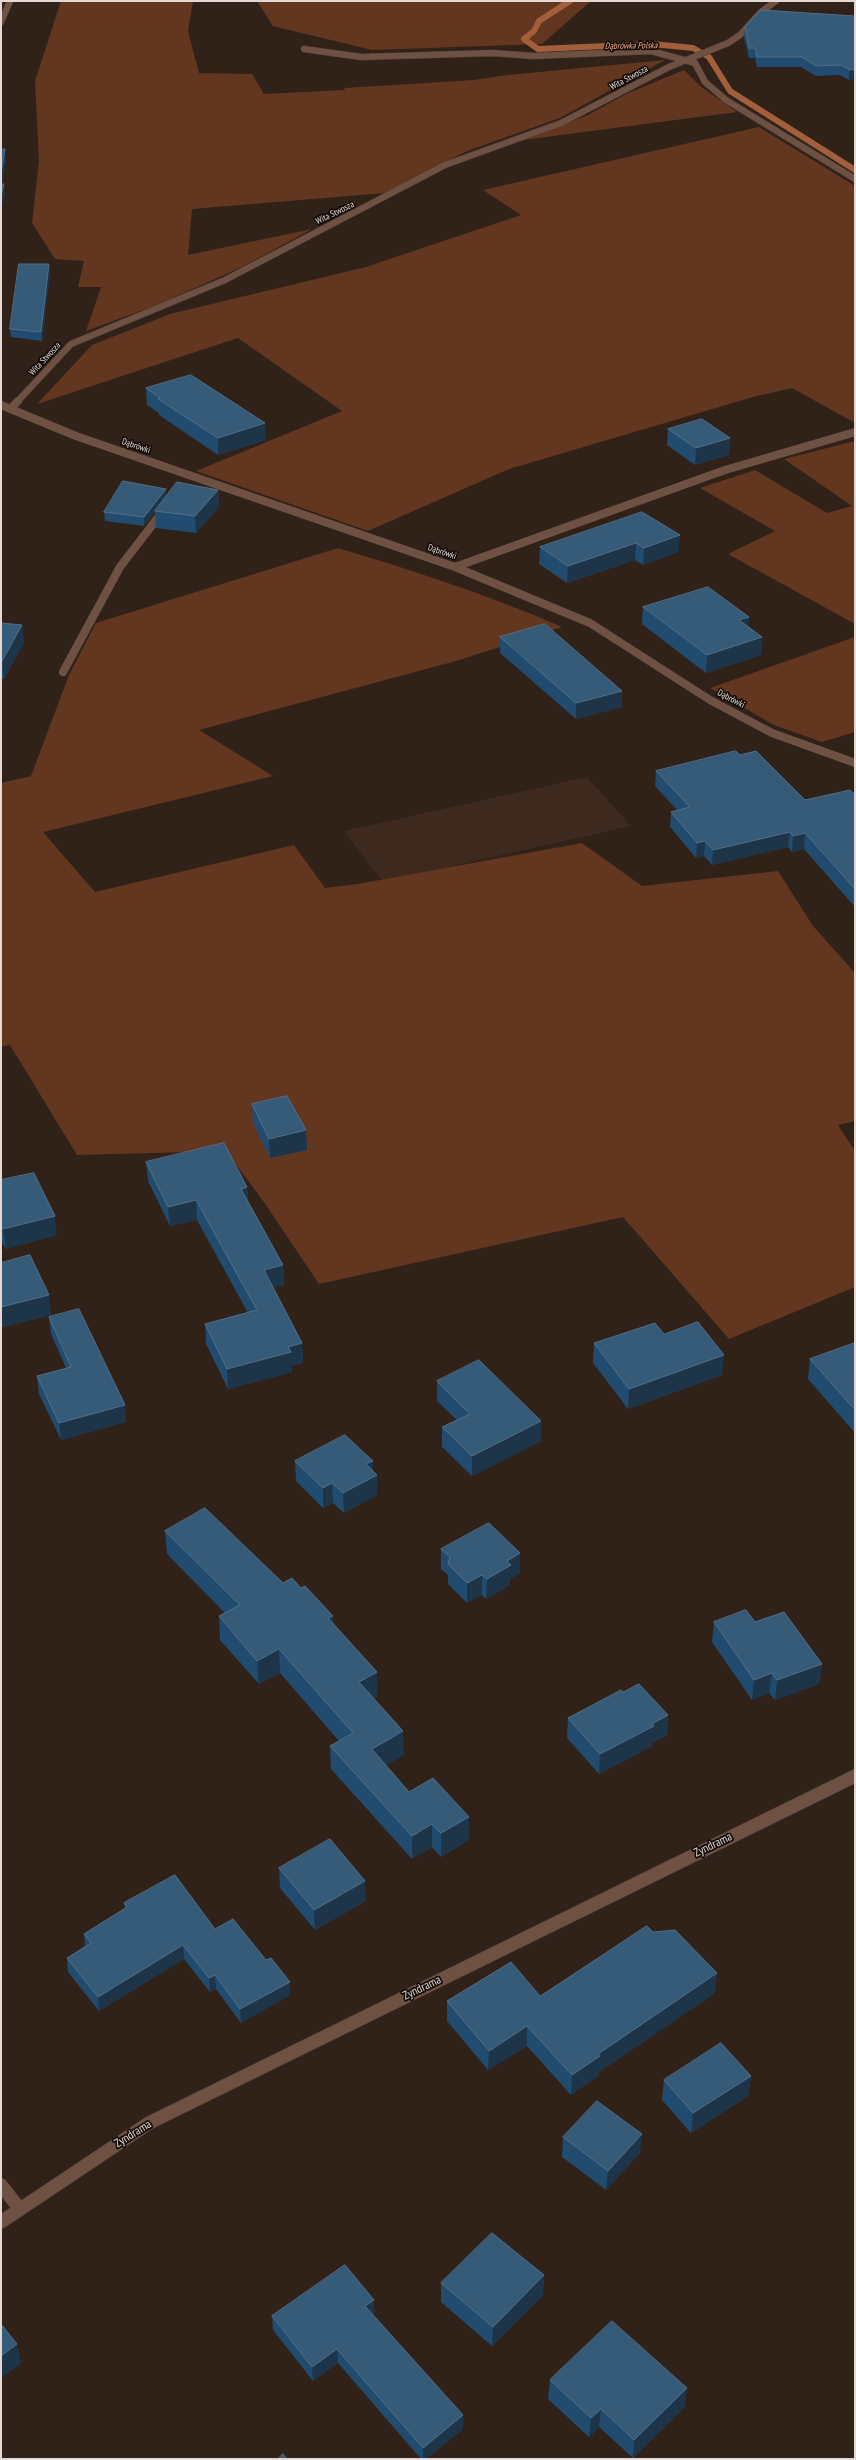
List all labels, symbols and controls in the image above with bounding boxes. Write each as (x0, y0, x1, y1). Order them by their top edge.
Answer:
water label: Dąbrówka Polska (605, 40, 657, 52)
street label: Wita Stwosza (608, 64, 650, 92)
street label: Wita Stwosza (314, 199, 356, 227)
street label: Wita Stwosza (27, 340, 63, 378)
street label: Dąbrówki (120, 436, 152, 456)
street label: Dąbrówki (426, 542, 458, 562)
street label: Dąbrówki (716, 687, 746, 711)
street label: Zyndrama (692, 1830, 734, 1860)
street label: Zyndrama (401, 1973, 443, 2003)
street label: Zyndrama (112, 2117, 154, 2151)

